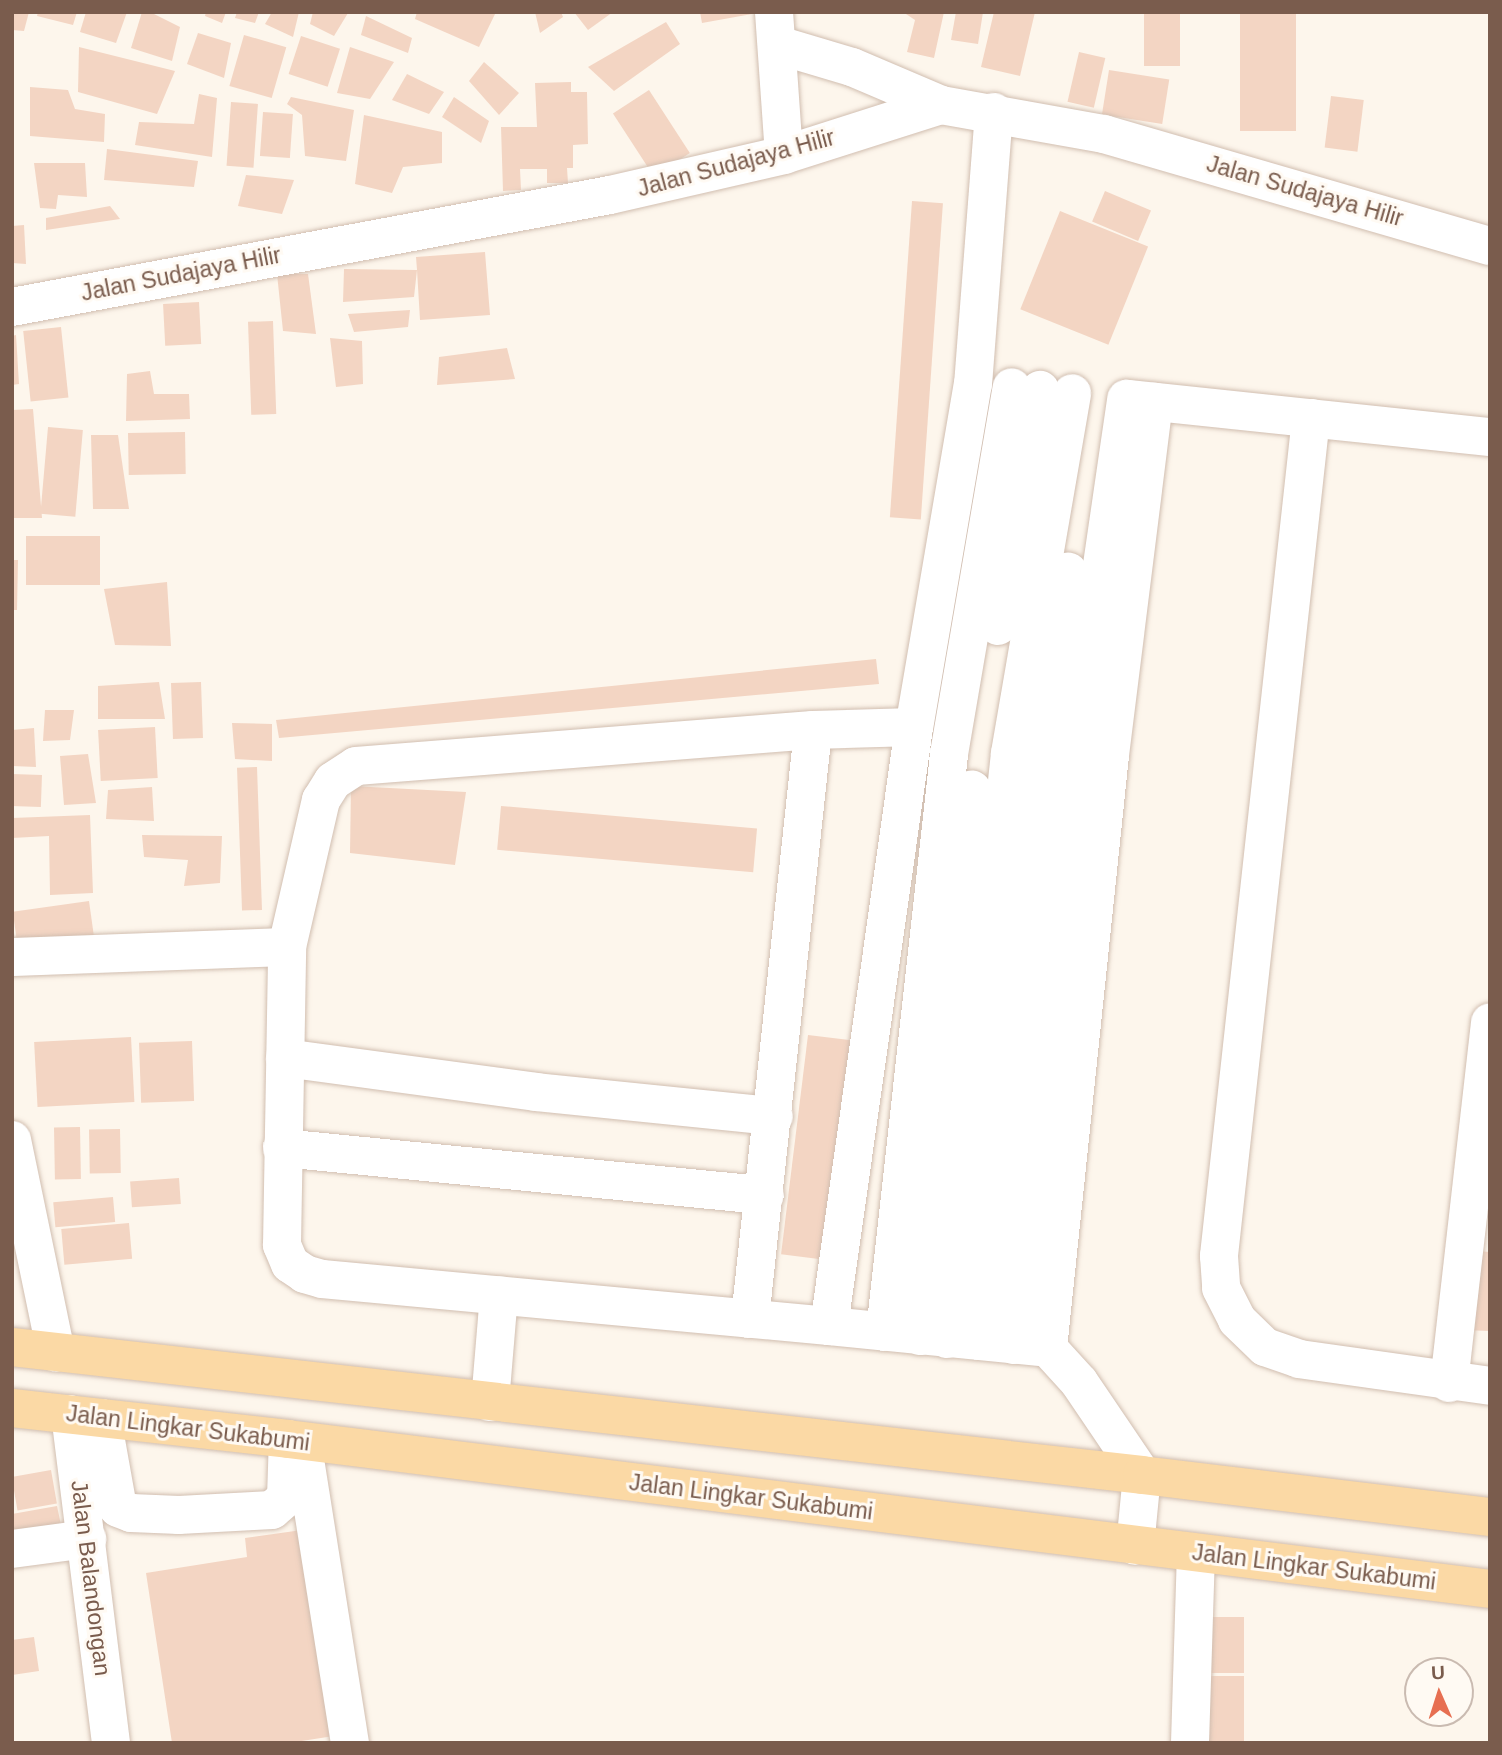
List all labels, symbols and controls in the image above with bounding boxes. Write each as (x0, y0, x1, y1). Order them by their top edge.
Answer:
street label: Jalan Sudajaya Hilir (634, 123, 838, 203)
street label: Jalan Sudajaya Hilir (1203, 150, 1407, 232)
street label: Jalan Sudajaya Hilir (79, 241, 283, 307)
street label: Jalan Lingkar Sukabumi (64, 1399, 312, 1457)
street label: Jalan Lingkar Sukabumi (627, 1468, 875, 1526)
street label: Jalan Balandongan (65, 1479, 117, 1677)
street label: Jalan Lingkar Sukabumi (1190, 1538, 1438, 1596)
north arrow (1404, 1657, 1474, 1727)
text: U (1431, 1662, 1445, 1683)

